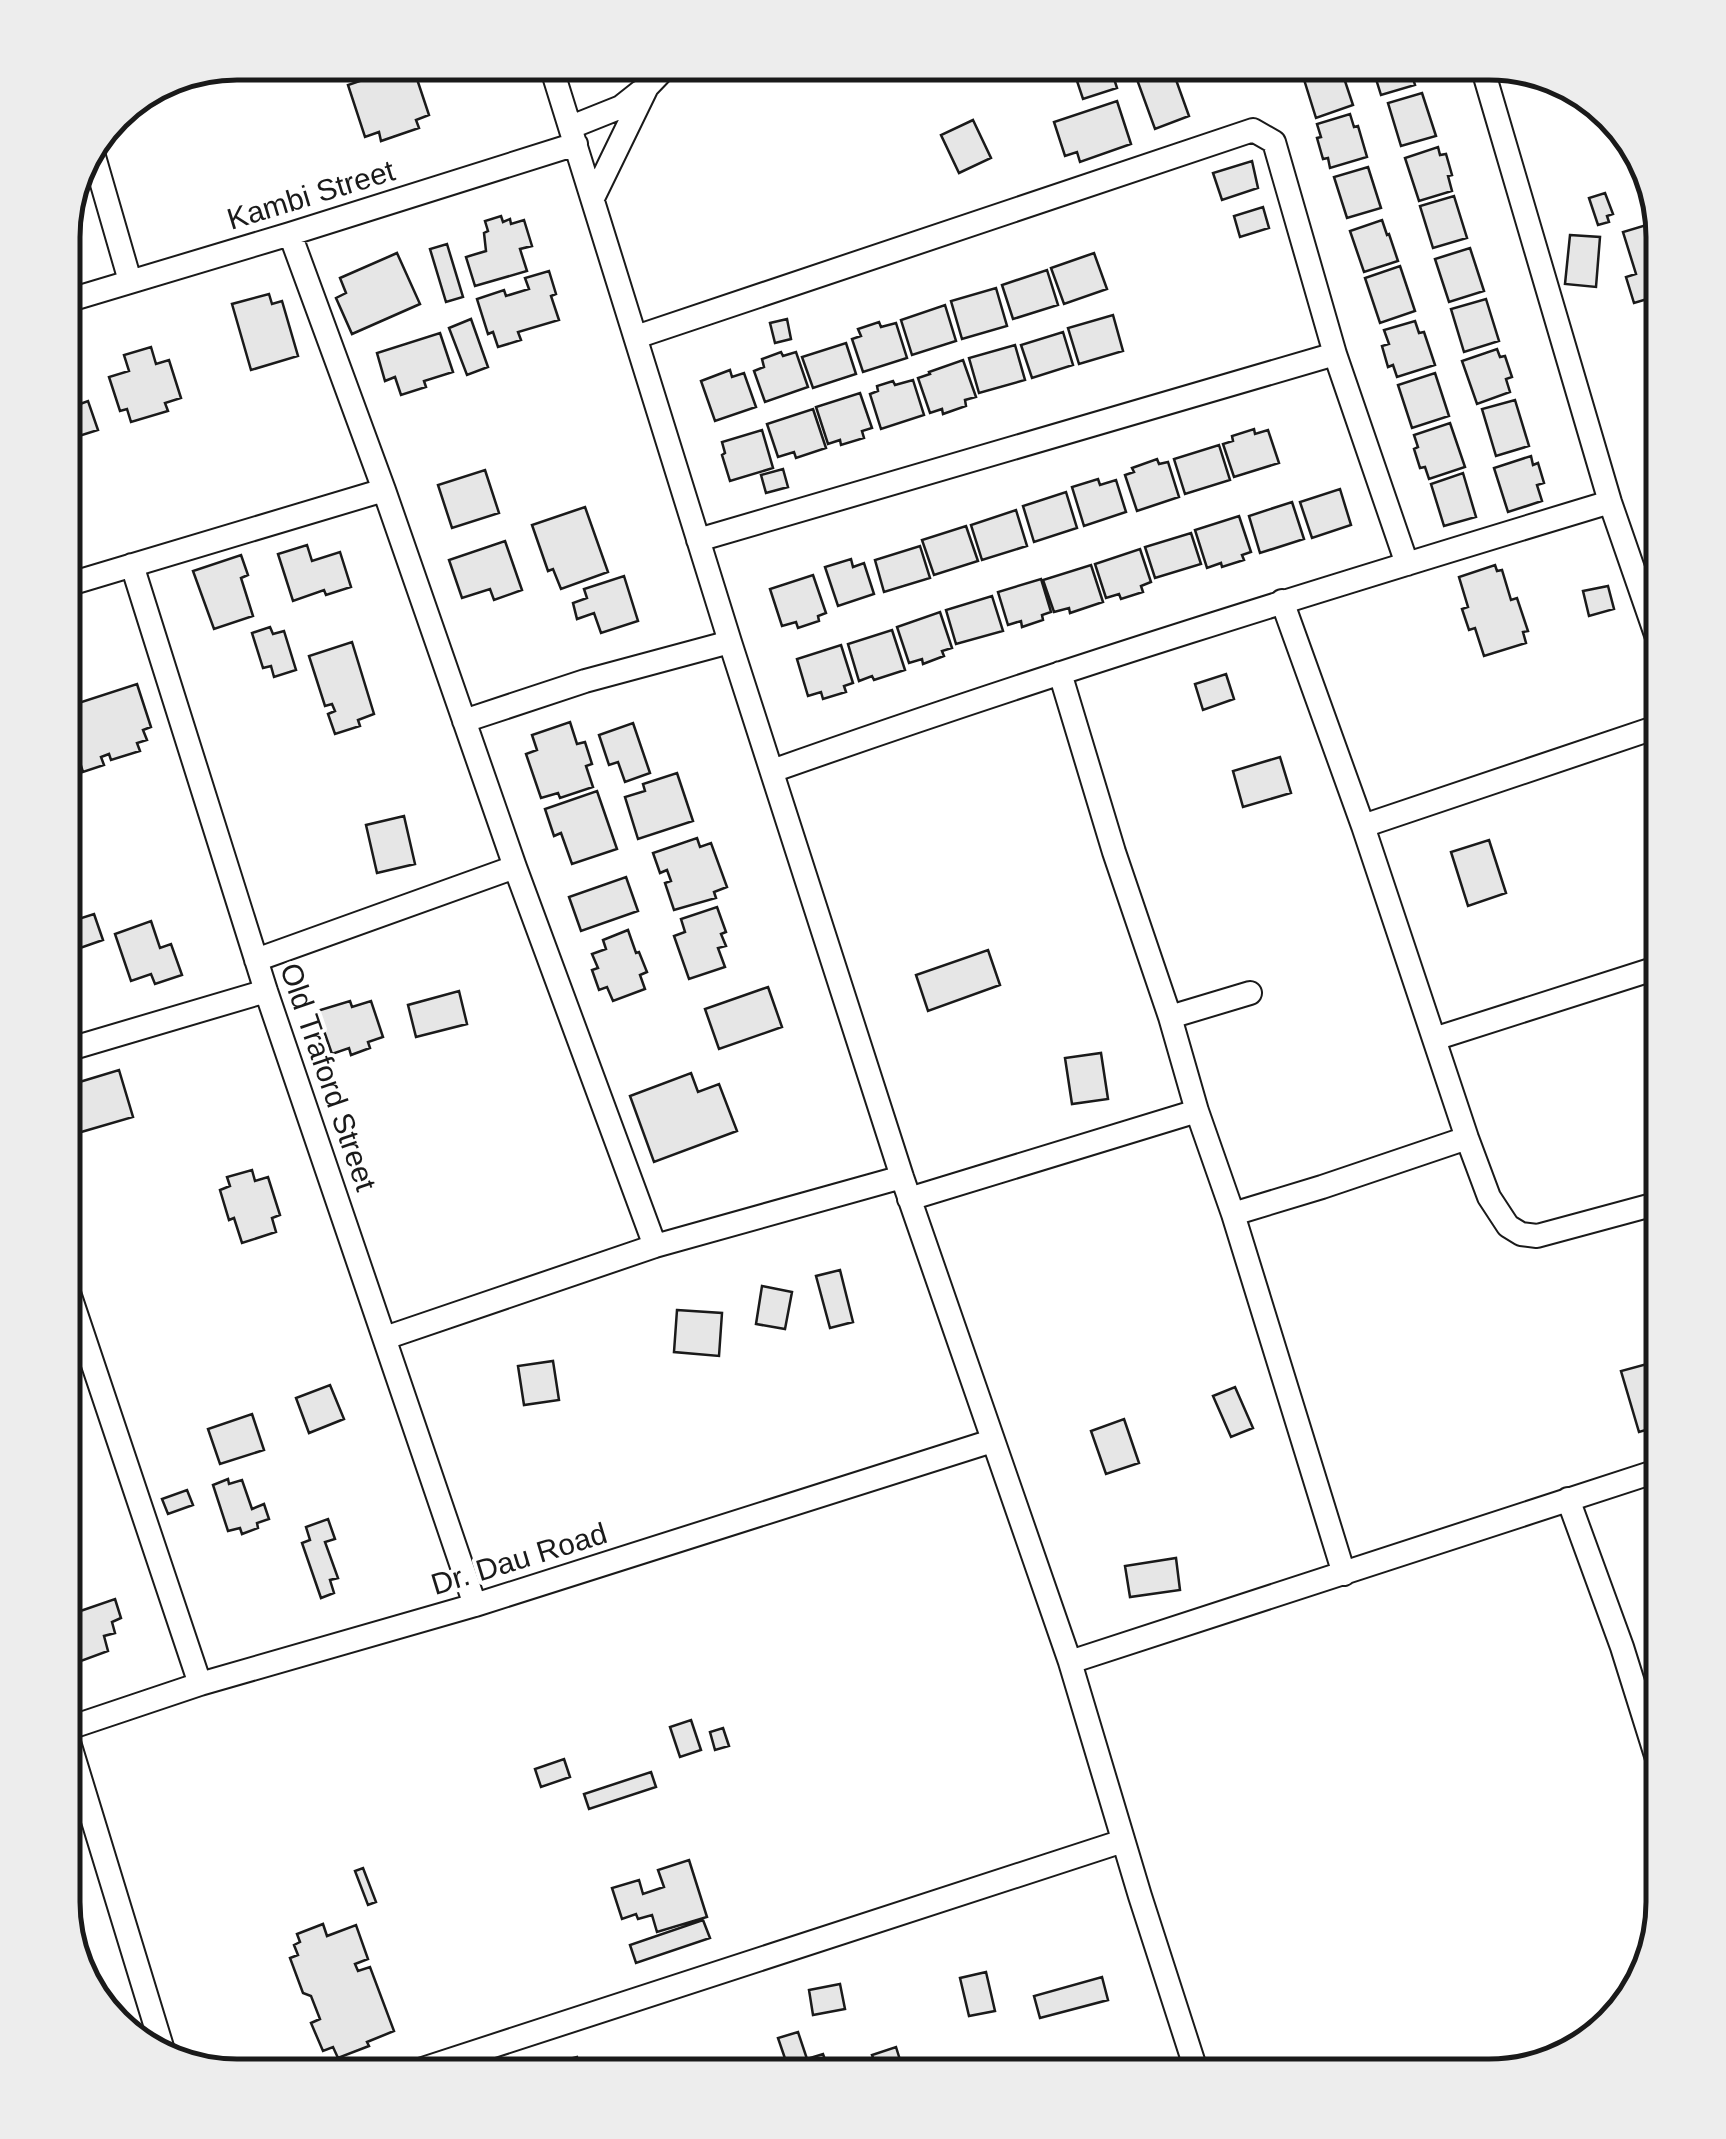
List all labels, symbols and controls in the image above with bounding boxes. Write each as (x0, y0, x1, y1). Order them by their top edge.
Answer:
street label: Kambi Street (223, 153, 399, 236)
street label: Old Traford Street (274, 959, 383, 1196)
street label: Dr. Dau Road (427, 1516, 611, 1601)

